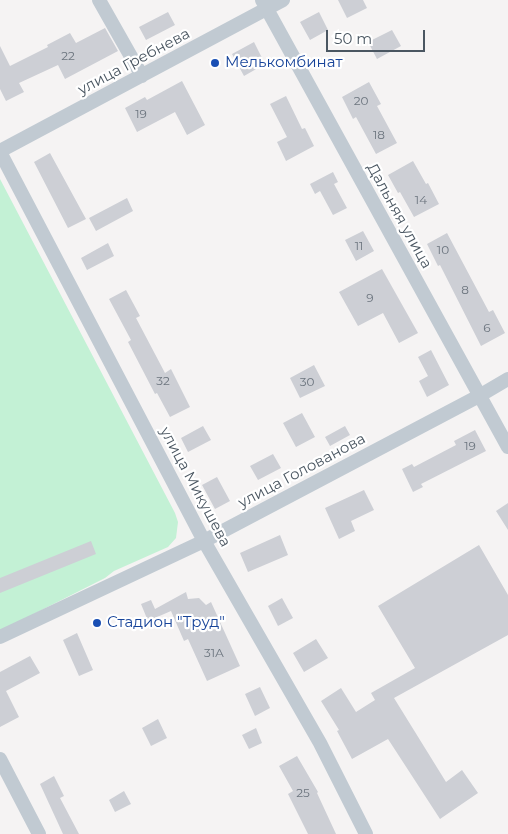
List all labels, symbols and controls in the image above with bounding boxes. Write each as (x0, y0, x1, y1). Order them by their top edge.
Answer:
scale bar (328, 20, 427, 52)
street label: улица Гребнева (75, 25, 193, 99)
text: 50 m (334, 29, 372, 48)
house number: 22 (61, 49, 75, 63)
place label: Мелькомбинат (225, 54, 342, 72)
marker: Мелькомбинат (209, 57, 221, 69)
house number: 20 (354, 94, 368, 108)
house number: 19 (135, 107, 147, 121)
house number: 18 (373, 128, 385, 142)
street label: Дальняя улица (363, 160, 435, 272)
house number: 14 (415, 193, 427, 207)
house number: 11 (355, 239, 363, 253)
house number: 10 (437, 243, 449, 257)
house number: 8 (461, 283, 469, 297)
house number: 9 (366, 291, 374, 305)
house number: 6 (483, 321, 491, 335)
house number: 32 (156, 374, 170, 388)
house number: 30 (300, 375, 314, 389)
street label: улица Микушева (156, 424, 234, 550)
street label: улица Голованова (235, 430, 369, 512)
house number: 19 (464, 439, 476, 453)
place label: Стадион "Труд" (107, 614, 225, 632)
marker: Стадион "Труд" (91, 617, 103, 629)
house number: 31А (204, 646, 224, 660)
house number: 25 (296, 786, 310, 800)

